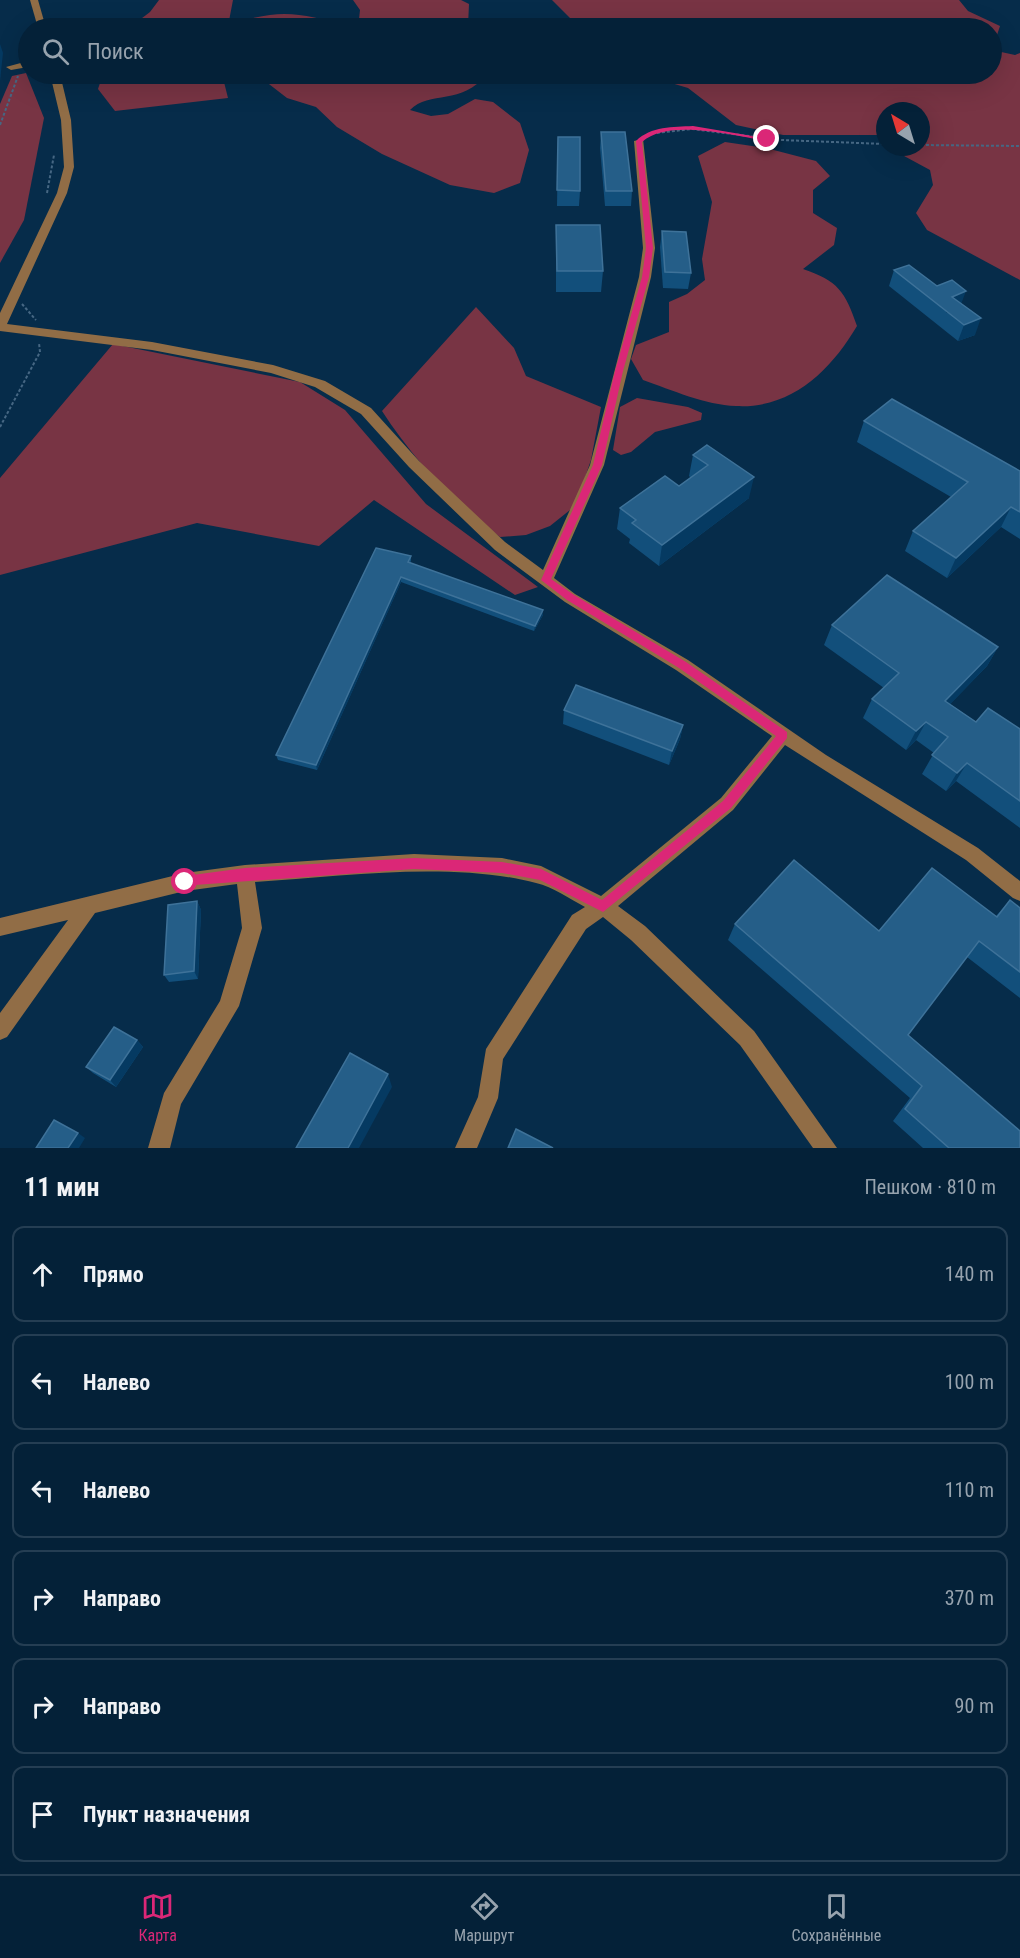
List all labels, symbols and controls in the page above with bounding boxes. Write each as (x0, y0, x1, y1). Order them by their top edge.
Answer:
search box (18, 18, 1002, 84)
icon: search (39, 35, 72, 68)
text: Поиск (87, 39, 144, 64)
north arrow (876, 102, 930, 156)
route end (753, 125, 779, 151)
route start (171, 868, 197, 894)
text: 11 мин (24, 1172, 100, 1202)
text: Пешком · 810 m (864, 1175, 996, 1199)
icon: ahead (26, 1258, 59, 1291)
text: Прямо (83, 1262, 144, 1287)
text: 140 m (945, 1262, 994, 1286)
icon: left (26, 1366, 59, 1399)
text: Налево (83, 1370, 150, 1395)
text: 100 m (945, 1370, 994, 1394)
icon: left (26, 1474, 59, 1507)
text: Налево (83, 1478, 150, 1503)
text: 110 m (945, 1478, 994, 1502)
icon: right (26, 1582, 59, 1615)
text: Направо (83, 1586, 161, 1611)
text: 370 m (945, 1586, 994, 1610)
icon: right (26, 1690, 59, 1723)
text: Направо (83, 1694, 161, 1719)
text: 90 m (955, 1694, 994, 1718)
icon: arrive (26, 1798, 59, 1831)
text: Пункт назначения (83, 1802, 250, 1827)
tab: Карта (139, 1890, 177, 1945)
tab: Маршрут (454, 1890, 514, 1945)
tab: Сохранённые (792, 1890, 881, 1945)

